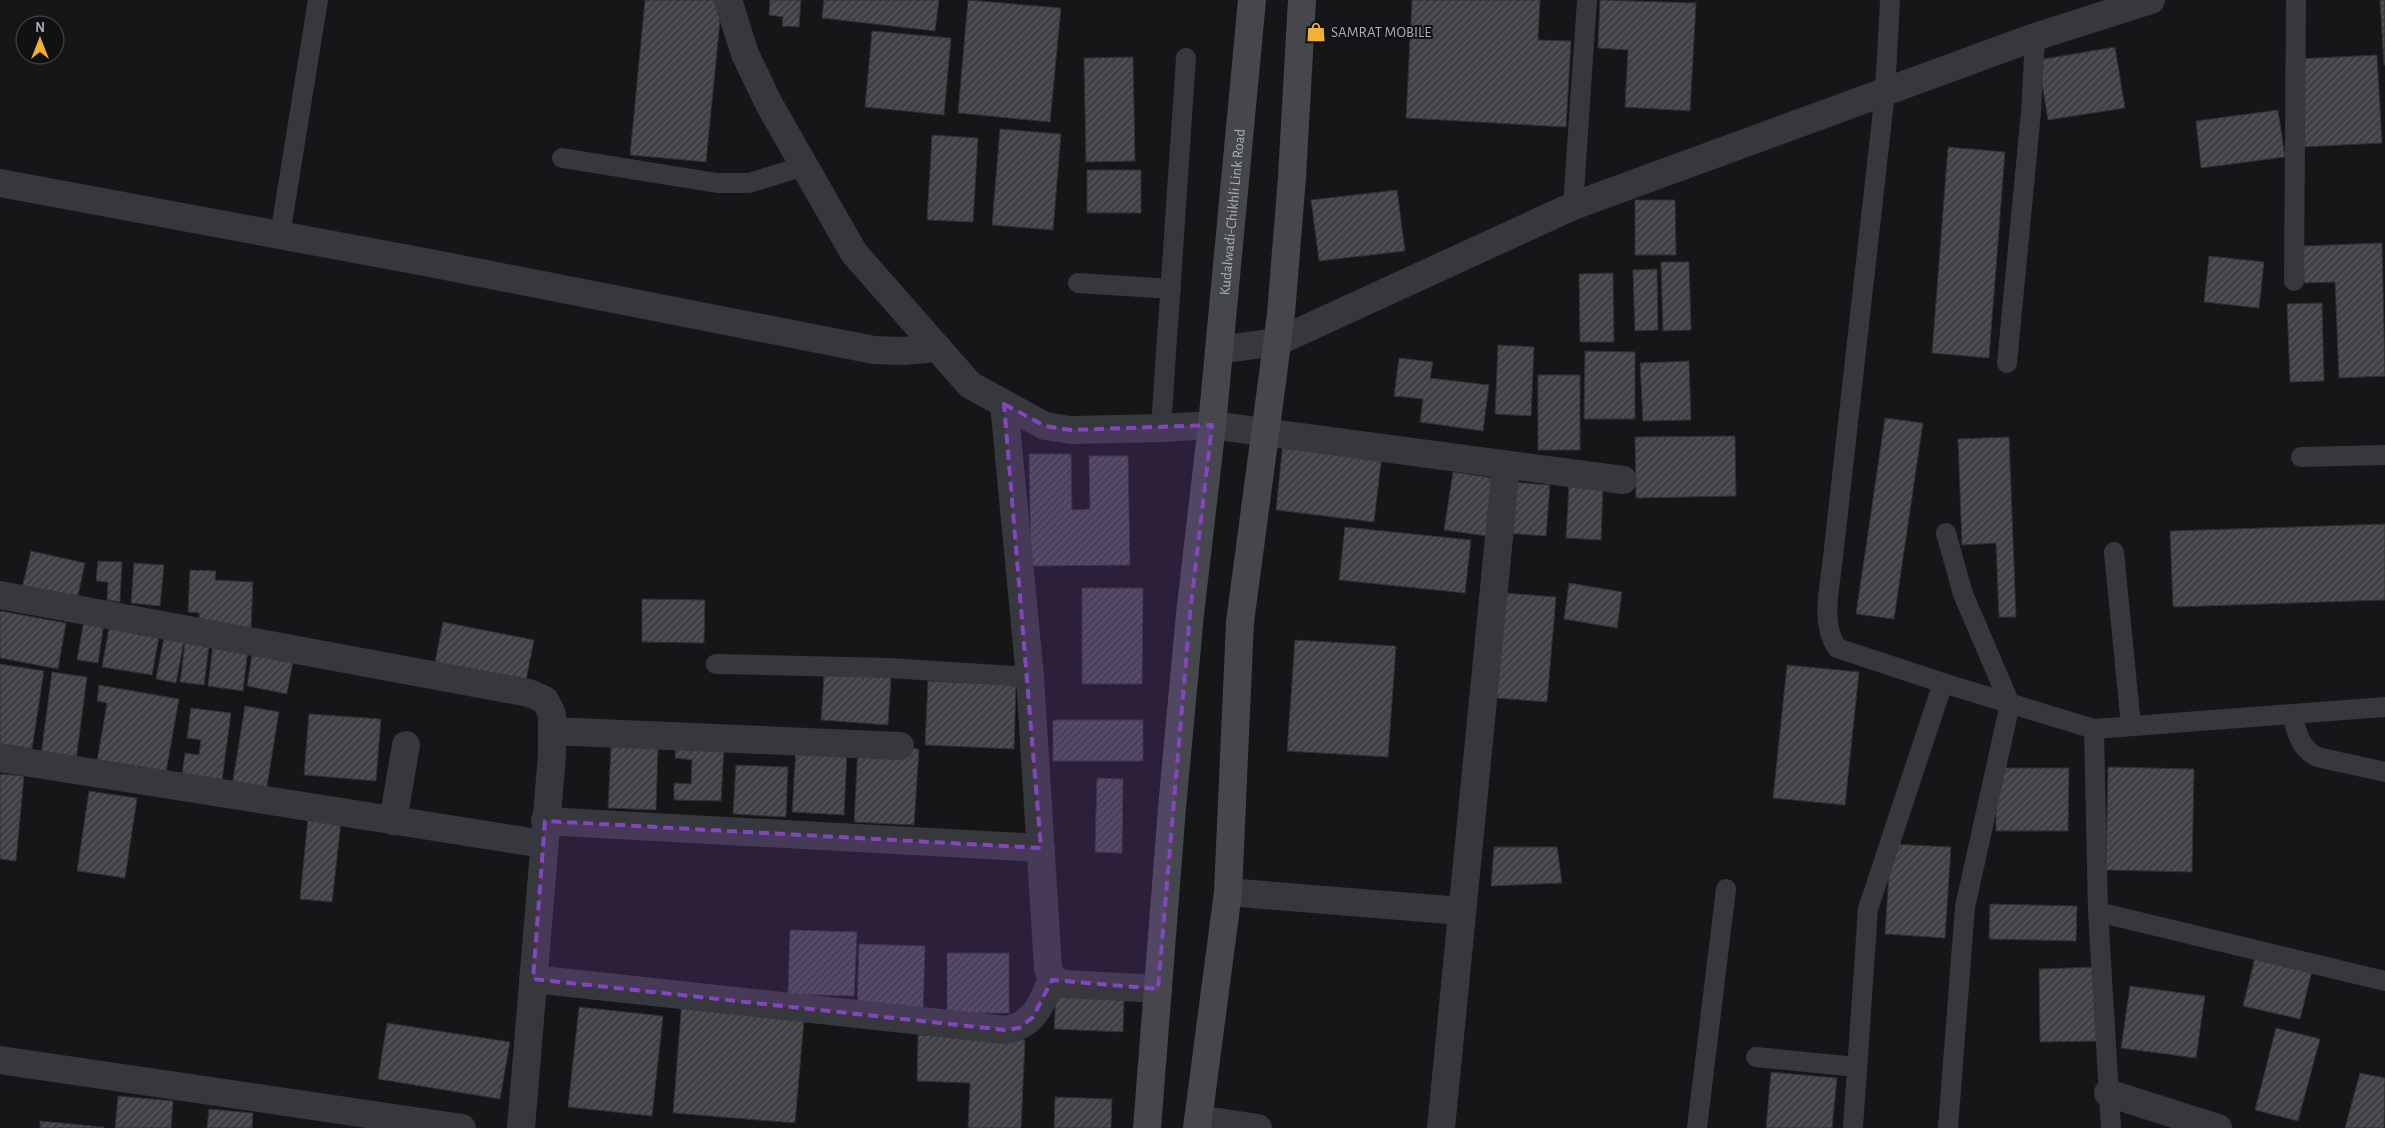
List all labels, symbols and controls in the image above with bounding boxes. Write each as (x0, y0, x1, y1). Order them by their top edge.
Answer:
north arrow (15, 15, 65, 65)
text: N (35, 21, 45, 35)
shop icon: SAMRAT MOBILE (1305, 21, 1327, 43)
place label: SAMRAT MOBILE (1331, 25, 1432, 40)
street label: Kudalwadi-Chikhli Link Road (1217, 128, 1248, 296)

